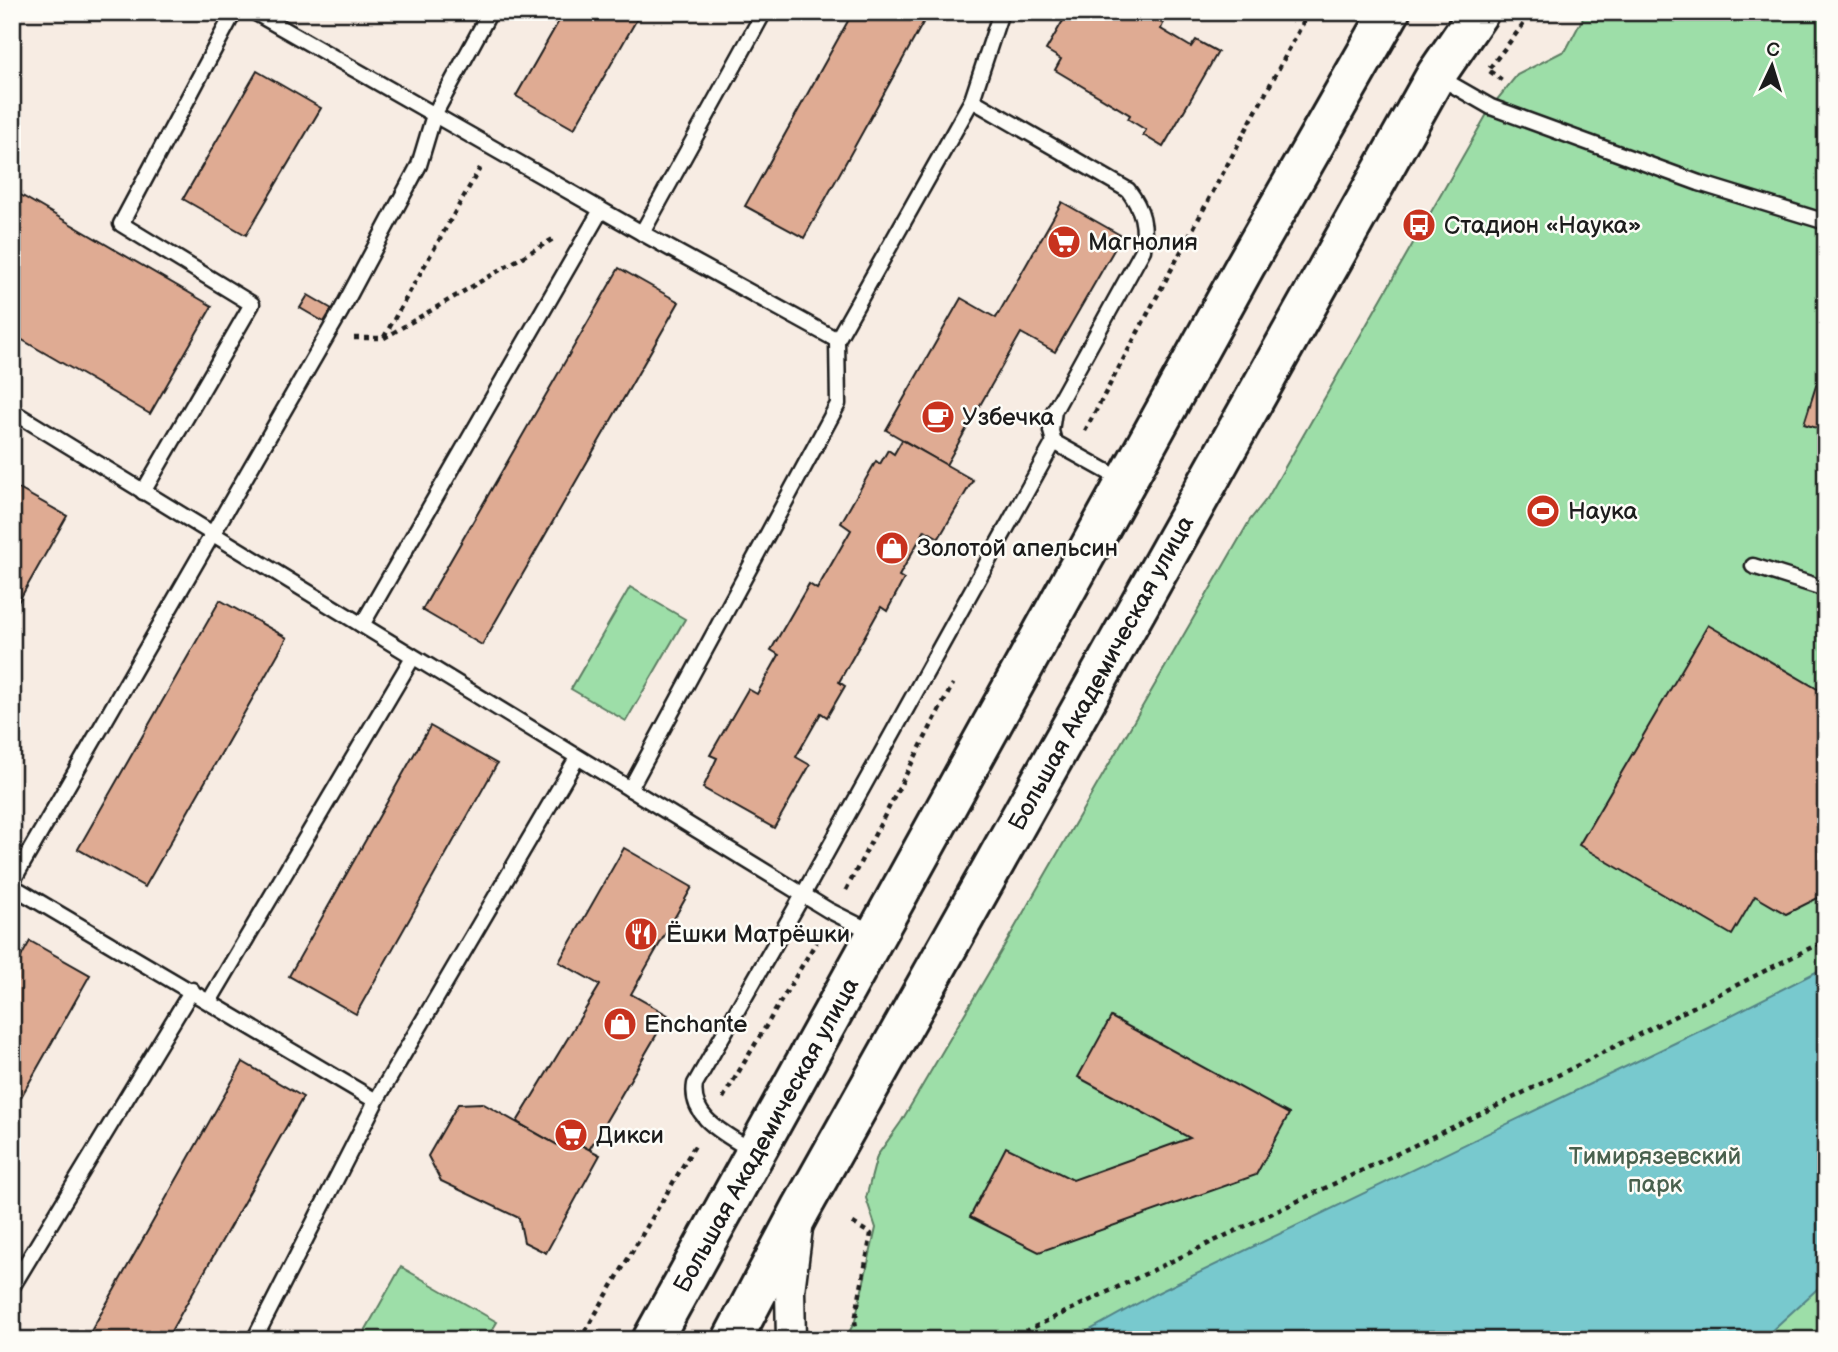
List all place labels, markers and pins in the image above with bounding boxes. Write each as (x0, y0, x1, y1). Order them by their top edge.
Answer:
bus stop icon: Стадион «Наука» (1400, 206, 1438, 244)
place label: Стадион «Наука» (1444, 211, 1641, 240)
supermarket icon: Магнолия (1045, 223, 1083, 261)
place label: Магнолия (1088, 228, 1198, 257)
cafe icon: Узбечка (919, 398, 957, 436)
place label: Узбечка (962, 403, 1055, 432)
sports icon: Наука (1524, 492, 1562, 530)
place label: Наука (1568, 497, 1638, 526)
shop icon: Золотой апельсин (873, 529, 911, 567)
place label: Золотой апельсин (917, 534, 1118, 563)
restaurant icon: Ёшки Матрёшки (622, 915, 660, 953)
place label: Ёшки Матрёшки (666, 920, 850, 949)
shop icon: Enchante (601, 1005, 639, 1043)
place label: Enchante (644, 1010, 747, 1039)
supermarket icon: Дикси (552, 1116, 590, 1154)
place label: Дикси (596, 1121, 664, 1150)

